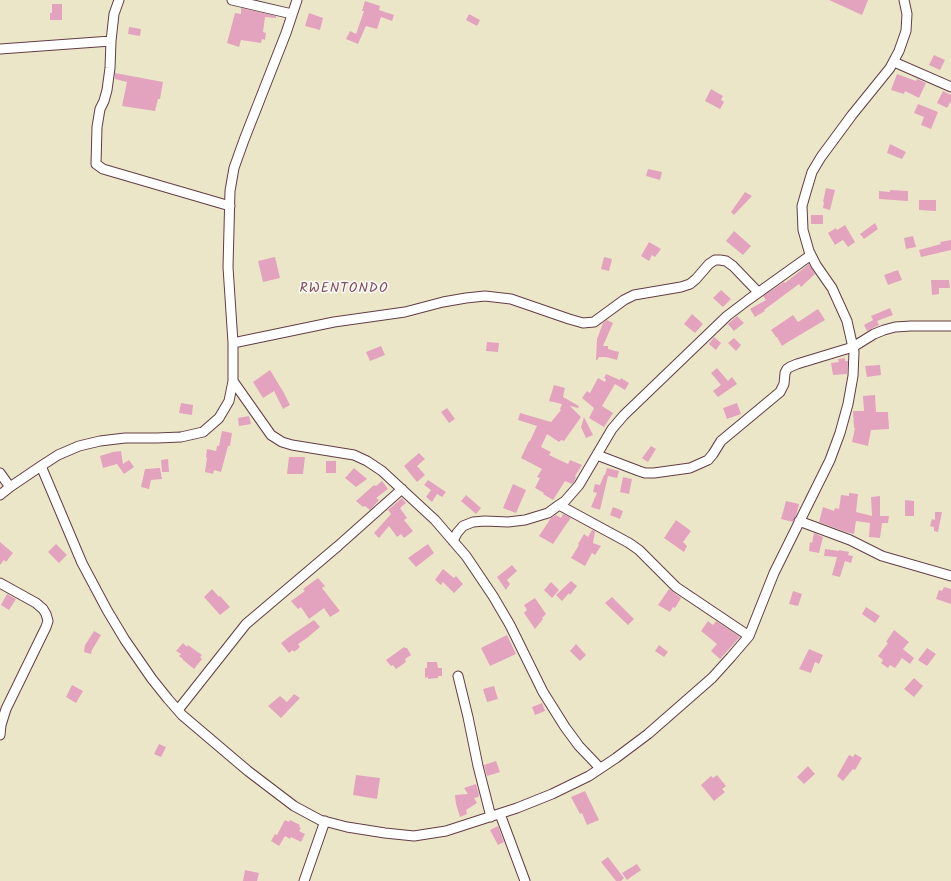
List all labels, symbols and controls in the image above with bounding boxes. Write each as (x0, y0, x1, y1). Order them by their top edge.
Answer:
district label: RWENTONDO (300, 282, 388, 298)

